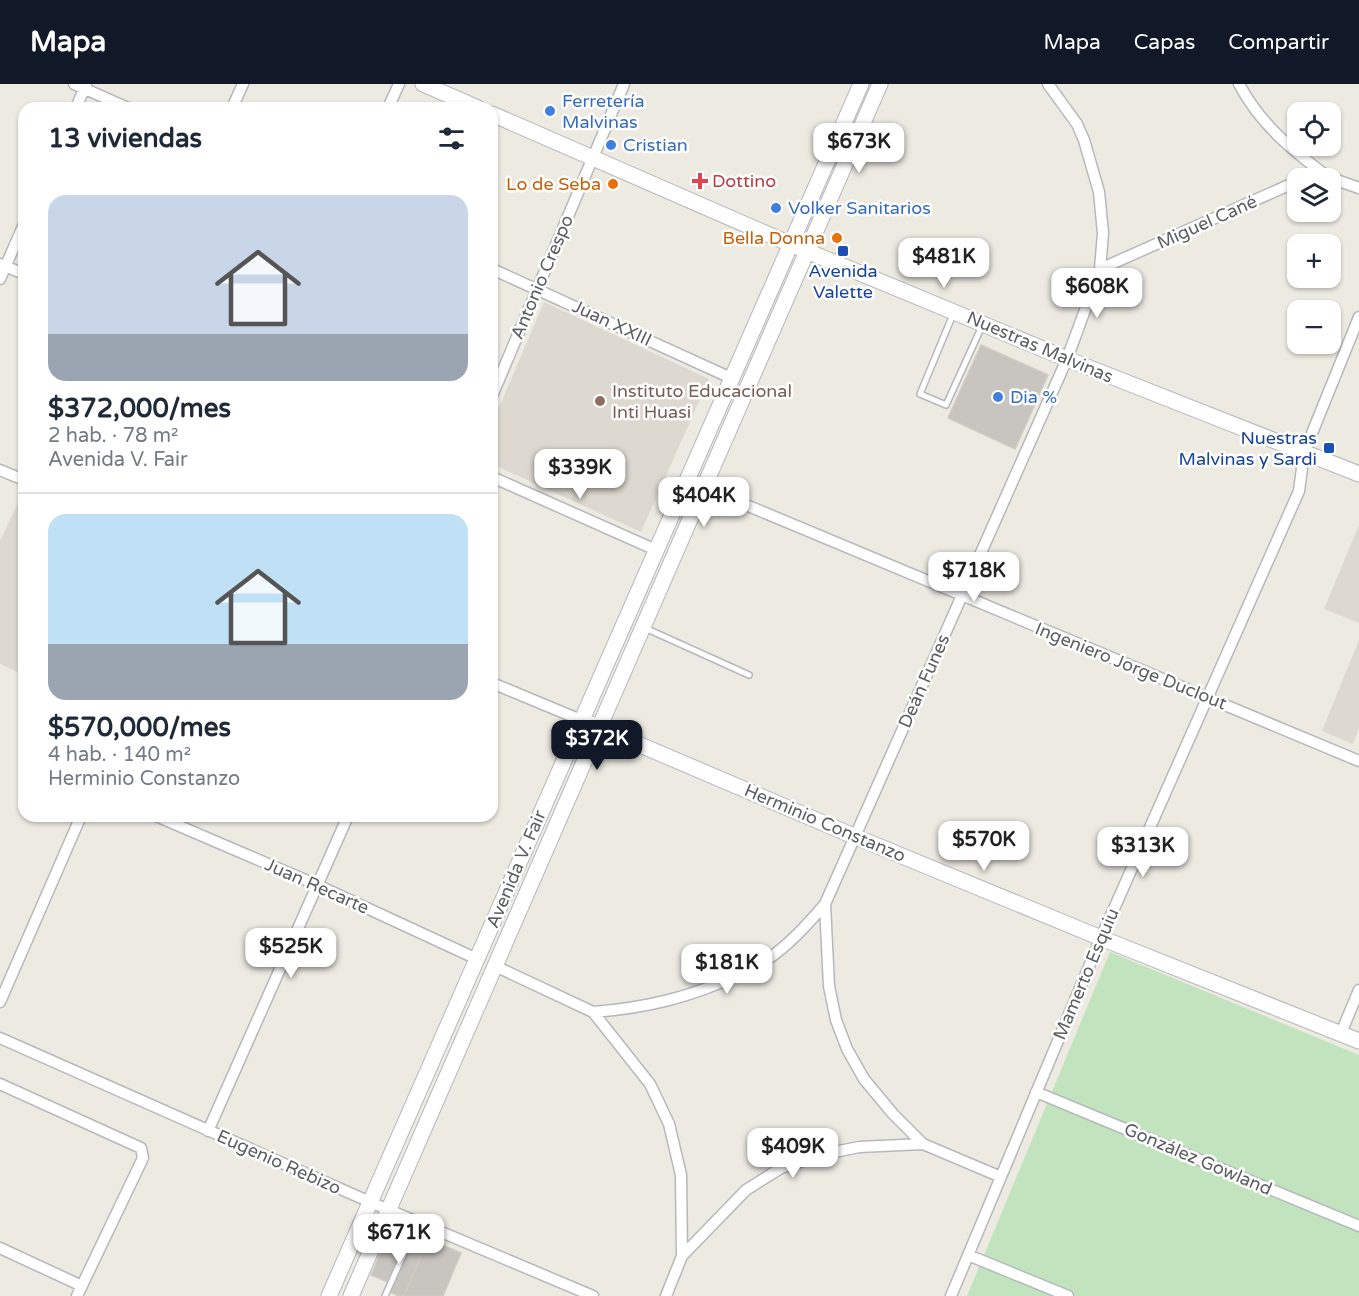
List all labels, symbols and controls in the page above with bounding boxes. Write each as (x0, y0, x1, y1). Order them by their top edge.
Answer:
text: Mapa (30, 25, 106, 59)
text: Mapa (1044, 30, 1101, 55)
text: Capas (1134, 30, 1195, 55)
text: Compartir (1228, 30, 1329, 55)
place label: Ferretería Malvinas (562, 90, 645, 133)
map controls (1287, 102, 1341, 354)
button: locate (1287, 102, 1341, 156)
marker: Ferretería Malvinas (543, 104, 557, 118)
icon: filters (435, 122, 468, 155)
text: 13 viviendas (48, 123, 202, 154)
pin: $673K (817, 123, 901, 174)
text: $673K (827, 130, 891, 154)
place label: Cristian (623, 134, 688, 156)
marker: Cristian (604, 138, 618, 152)
button: layers (1287, 168, 1341, 222)
place label: Dottino (712, 170, 776, 192)
place label: Lo de Seba (506, 173, 601, 195)
marker: Dottino (693, 174, 707, 188)
marker: Lo de Seba (606, 177, 620, 191)
street label: Miguel Cané (1154, 190, 1260, 254)
place label: Volker Sanitarios (788, 197, 931, 219)
marker: Volker Sanitarios (769, 201, 783, 215)
street label: Antonio Crespo (506, 211, 578, 342)
place label: Bella Donna (723, 227, 825, 249)
marker: Bella Donna (830, 231, 844, 245)
icon: home (204, 234, 312, 342)
button: + (1287, 234, 1341, 288)
pin: $481K (902, 238, 986, 289)
marker: Avenida Valette (836, 244, 850, 258)
text: $481K (912, 245, 976, 269)
place label: Avenida Valette (808, 260, 878, 303)
pin: $608K (1055, 268, 1139, 319)
text: $608K (1065, 275, 1129, 299)
street label: Juan XXIII (569, 295, 655, 351)
button: − (1287, 300, 1341, 354)
street label: Nuestras Malvinas (963, 306, 1117, 388)
place label: Instituto Educacional Inti Huasi (612, 380, 792, 423)
place label: Dia % (1010, 386, 1057, 408)
marker: Dia % (991, 390, 1005, 404)
text: $372,000/mes (48, 393, 231, 424)
marker: Instituto Educacional Inti Huasi (593, 394, 607, 408)
text: 2 hab. · 78 m² (48, 424, 178, 448)
place label: Nuestras Malvinas y Sardi (1179, 427, 1317, 470)
marker: Nuestras Malvinas y Sardi (1322, 441, 1336, 455)
text: Avenida V. Fair (48, 448, 188, 472)
pin: $339K (538, 449, 622, 500)
text: $339K (548, 456, 612, 480)
pin: $404K (662, 477, 746, 528)
text: $404K (672, 484, 736, 508)
pin: $718K (932, 552, 1016, 603)
icon: home (204, 553, 312, 661)
text: $718K (942, 559, 1006, 583)
street label: Ingeniero Jorge Duclout (1032, 617, 1230, 715)
street label: Deán Funes (894, 631, 954, 731)
text: $570,000/mes (48, 712, 231, 743)
pin: $372K (555, 720, 639, 771)
text: $372K (565, 727, 629, 751)
text: 4 hab. · 140 m² (48, 743, 191, 767)
text: Herminio Constanzo (48, 767, 240, 791)
street label: Herminio Constanzo (741, 779, 909, 867)
street label: Avenida V. Fair (481, 807, 551, 931)
pin: $570K (942, 821, 1026, 872)
pin: $313K (1101, 827, 1185, 878)
text: $570K (952, 828, 1016, 852)
text: $313K (1111, 834, 1175, 858)
street label: Juan Recarte (262, 853, 372, 919)
street label: Mamerto Esquiu (1048, 905, 1124, 1043)
pin: $525K (249, 928, 333, 979)
text: $525K (259, 935, 323, 959)
pin: $181K (685, 944, 769, 995)
text: $181K (695, 951, 759, 975)
street label: González Gowland (1121, 1118, 1275, 1200)
street label: Eugenio Rebizo (214, 1125, 345, 1199)
pin: $409K (751, 1128, 835, 1179)
text: $409K (761, 1135, 825, 1159)
pin: $671K (357, 1214, 441, 1265)
text: $671K (367, 1221, 431, 1245)

